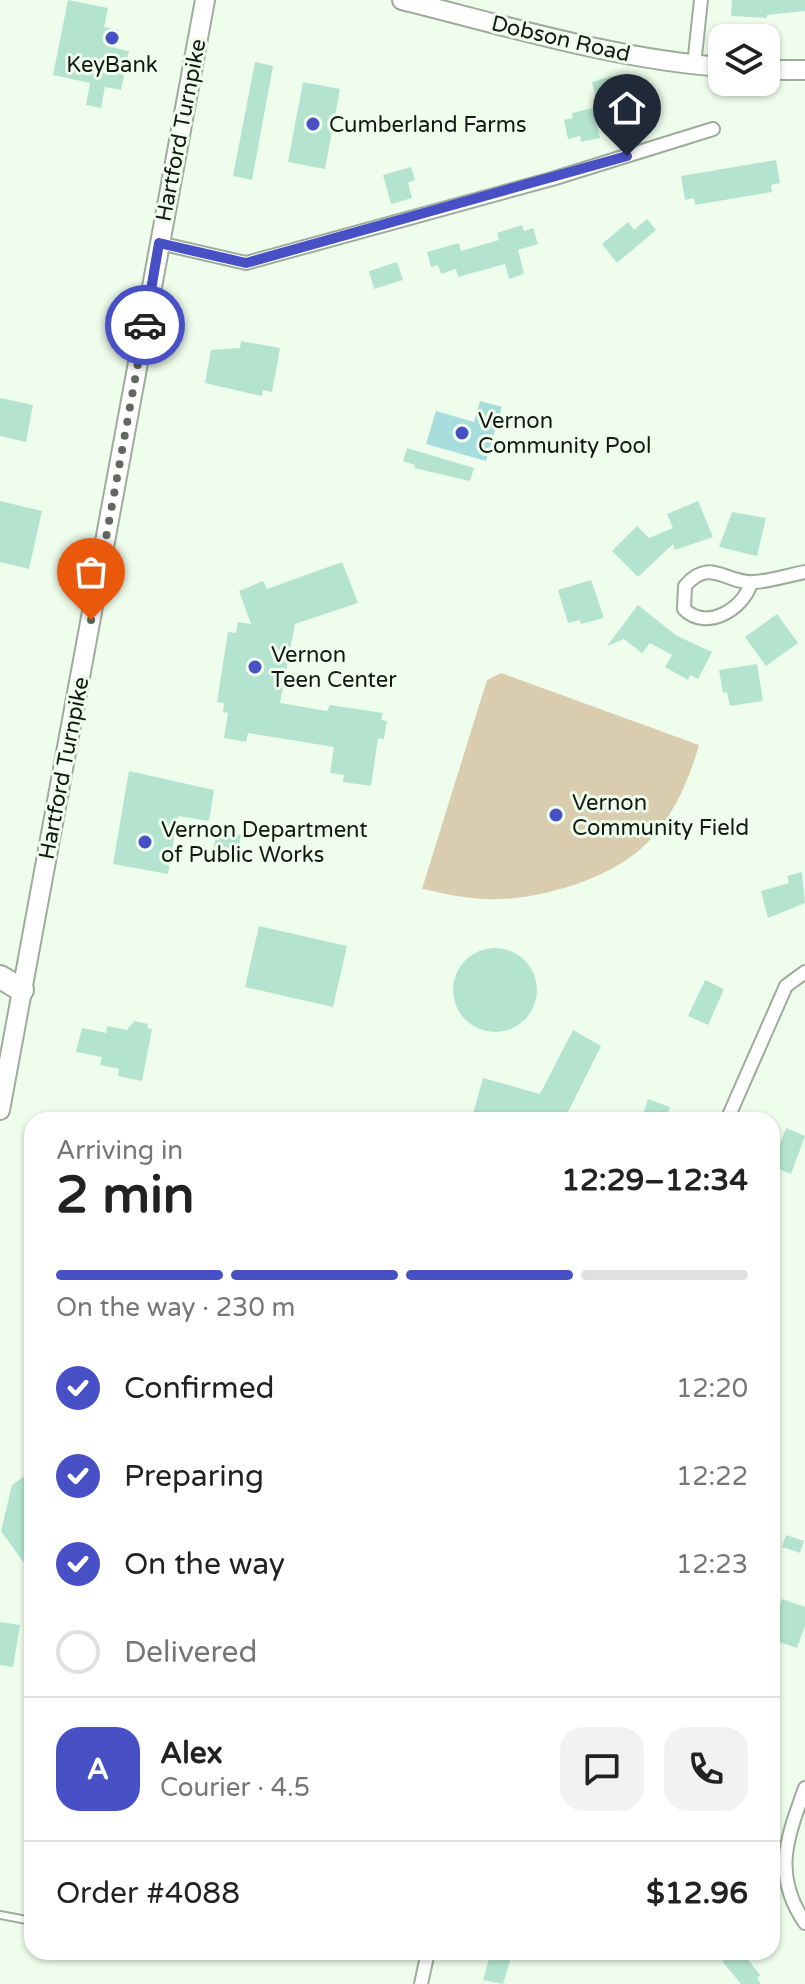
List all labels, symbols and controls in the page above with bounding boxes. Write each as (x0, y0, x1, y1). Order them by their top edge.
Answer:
street label: Dobson Road (489, 10, 633, 68)
map controls (708, 24, 780, 96)
button: layers (708, 24, 780, 96)
marker: KeyBank (103, 29, 121, 47)
street label: Hartford Turnpike (151, 37, 211, 224)
place label: KeyBank (66, 52, 158, 78)
pin (593, 74, 661, 156)
icon: home (605, 86, 649, 130)
place label: Cumberland Farms (329, 112, 527, 138)
marker: Cumberland Farms (304, 115, 322, 133)
courier (105, 285, 185, 365)
icon: car (123, 303, 167, 347)
place label: Vernon Community Pool (478, 408, 651, 459)
marker: Vernon Community Pool (453, 424, 471, 442)
pin (57, 538, 125, 620)
icon: bag (69, 550, 113, 594)
place label: Vernon Teen Center (271, 642, 397, 693)
marker: Vernon Teen Center (246, 658, 264, 676)
street label: Hartford Turnpike (34, 675, 94, 862)
place label: Vernon Community Field (572, 790, 749, 841)
marker: Vernon Community Field (547, 806, 565, 824)
place label: Vernon Department of Public Works (161, 817, 368, 868)
marker: Vernon Department of Public Works (136, 833, 154, 851)
text: Arriving in (56, 1135, 183, 1166)
text: 12:29–12:34 (561, 1162, 748, 1199)
text: 2 min (56, 1164, 195, 1227)
text: On the way · 230 m (56, 1292, 295, 1323)
icon: check (56, 1366, 100, 1410)
text: Confirmed (124, 1370, 275, 1407)
text: 12:20 (676, 1373, 748, 1404)
icon: check (56, 1454, 100, 1498)
text: Preparing (124, 1458, 264, 1495)
text: 12:22 (676, 1461, 748, 1492)
icon: check (56, 1542, 100, 1586)
text: On the way (124, 1546, 285, 1583)
text: 12:23 (676, 1549, 748, 1580)
text: Delivered (124, 1634, 258, 1671)
button: chat (560, 1727, 644, 1811)
button: phone (664, 1727, 748, 1811)
text: Alex (160, 1735, 223, 1772)
text: A (87, 1751, 109, 1788)
text: Courier · 4.5 (160, 1772, 310, 1803)
text: Order #4088 (56, 1875, 240, 1912)
text: $12.96 (646, 1875, 748, 1912)

